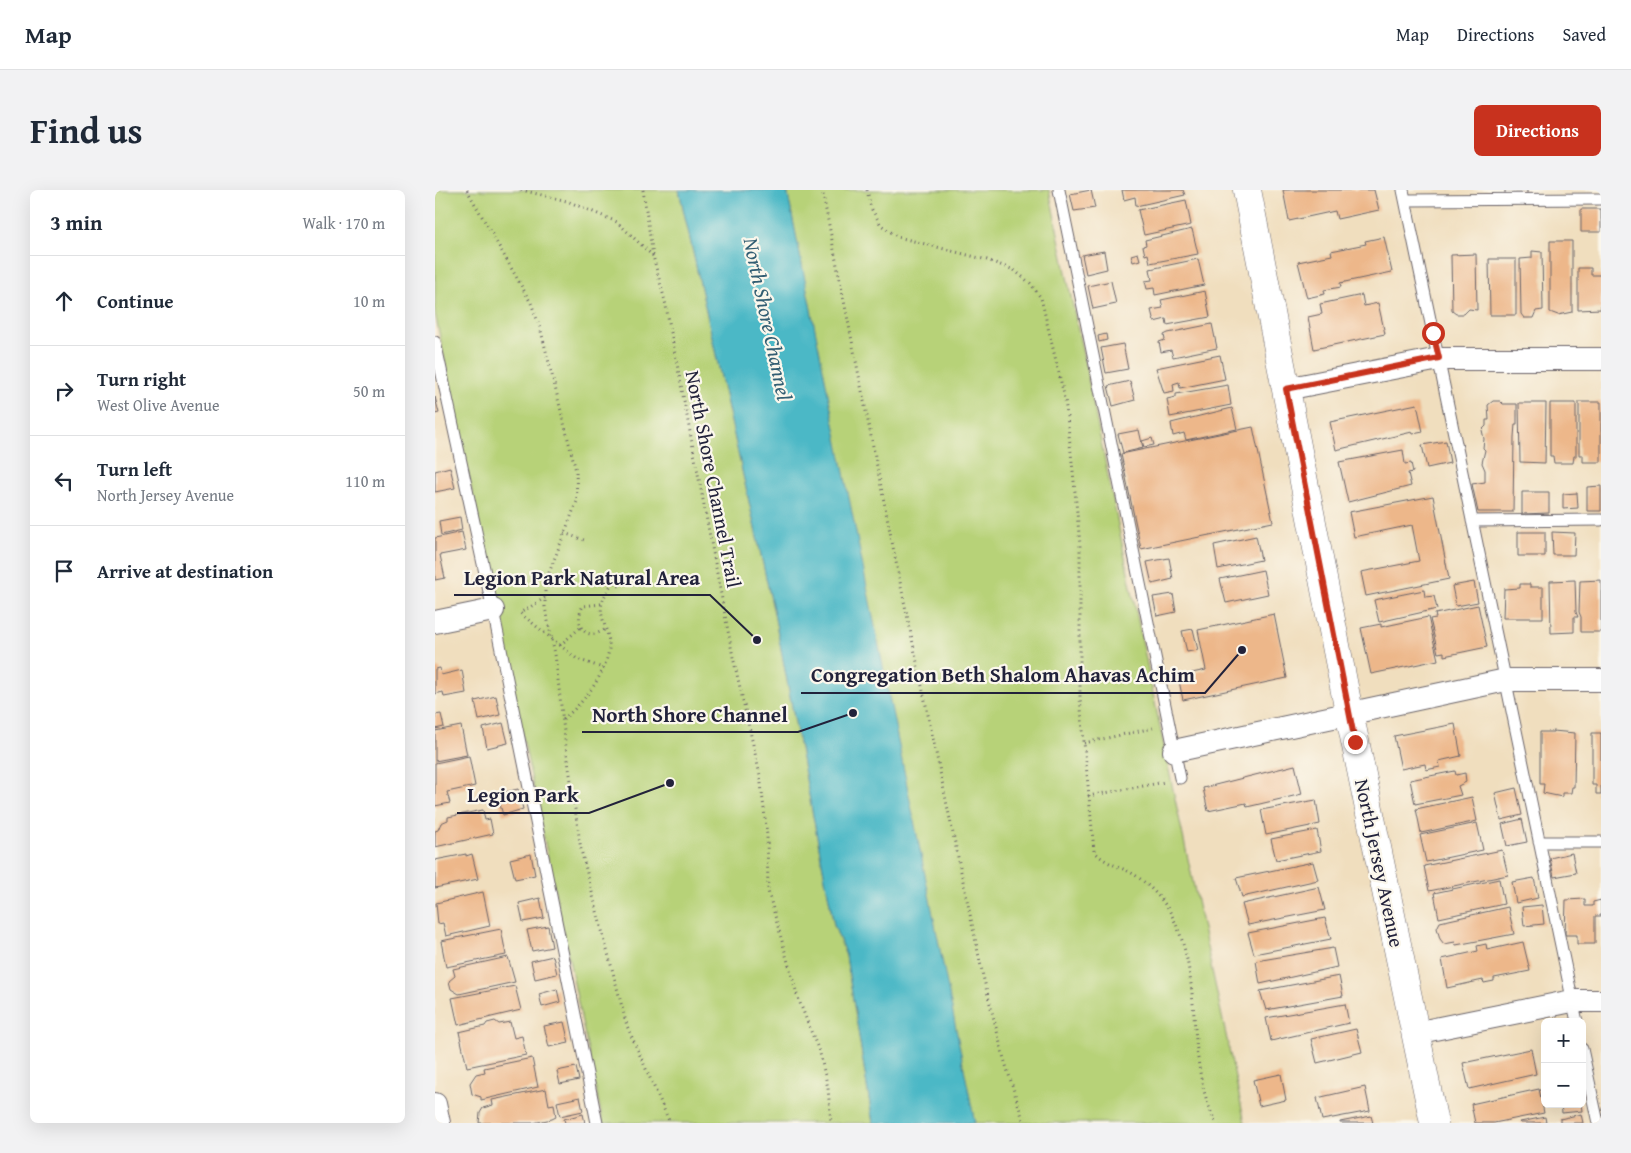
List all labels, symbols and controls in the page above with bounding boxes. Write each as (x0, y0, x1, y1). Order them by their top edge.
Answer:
text: Map (25, 17, 72, 52)
text: Map (1396, 21, 1429, 48)
text: Directions (1457, 21, 1534, 48)
text: Saved (1562, 21, 1606, 48)
text: Find us (30, 105, 143, 156)
button: Directions (1474, 105, 1601, 156)
text: 3 min (50, 207, 102, 238)
text: Walk · 170 m (302, 211, 385, 235)
water label: North Shore Channel (735, 234, 800, 403)
icon: ahead (50, 287, 78, 315)
text: Continue (97, 287, 174, 315)
text: 10 m (353, 289, 385, 313)
route start (1422, 322, 1445, 345)
text: Turn right (97, 365, 186, 393)
street label: North Shore Channel Trail (679, 368, 749, 590)
icon: right (50, 377, 78, 405)
text: 50 m (353, 379, 385, 403)
text: West Olive Avenue (97, 393, 220, 417)
text: Turn left (97, 455, 172, 483)
icon: left (50, 467, 78, 495)
text: 110 m (345, 469, 385, 493)
text: North Jersey Avenue (97, 483, 234, 507)
icon: arrive (50, 557, 78, 585)
text: Arrive at destination (97, 557, 273, 585)
callout: Legion Park Natural Area (454, 559, 710, 595)
text: Legion Park Natural Area (464, 562, 700, 593)
callout: Congregation Beth Shalom Ahavas Achim (801, 657, 1205, 693)
text: Congregation Beth Shalom Ahavas Achim (811, 659, 1195, 690)
callout: North Shore Channel (582, 696, 798, 732)
text: North Shore Channel (592, 699, 788, 730)
route end (1344, 731, 1367, 754)
street label: North Jersey Avenue (1348, 776, 1412, 950)
callout: Legion Park (457, 777, 589, 813)
text: Legion Park (467, 779, 580, 810)
map controls (1541, 1018, 1586, 1108)
button: + (1541, 1018, 1586, 1063)
button: − (1541, 1063, 1586, 1108)

